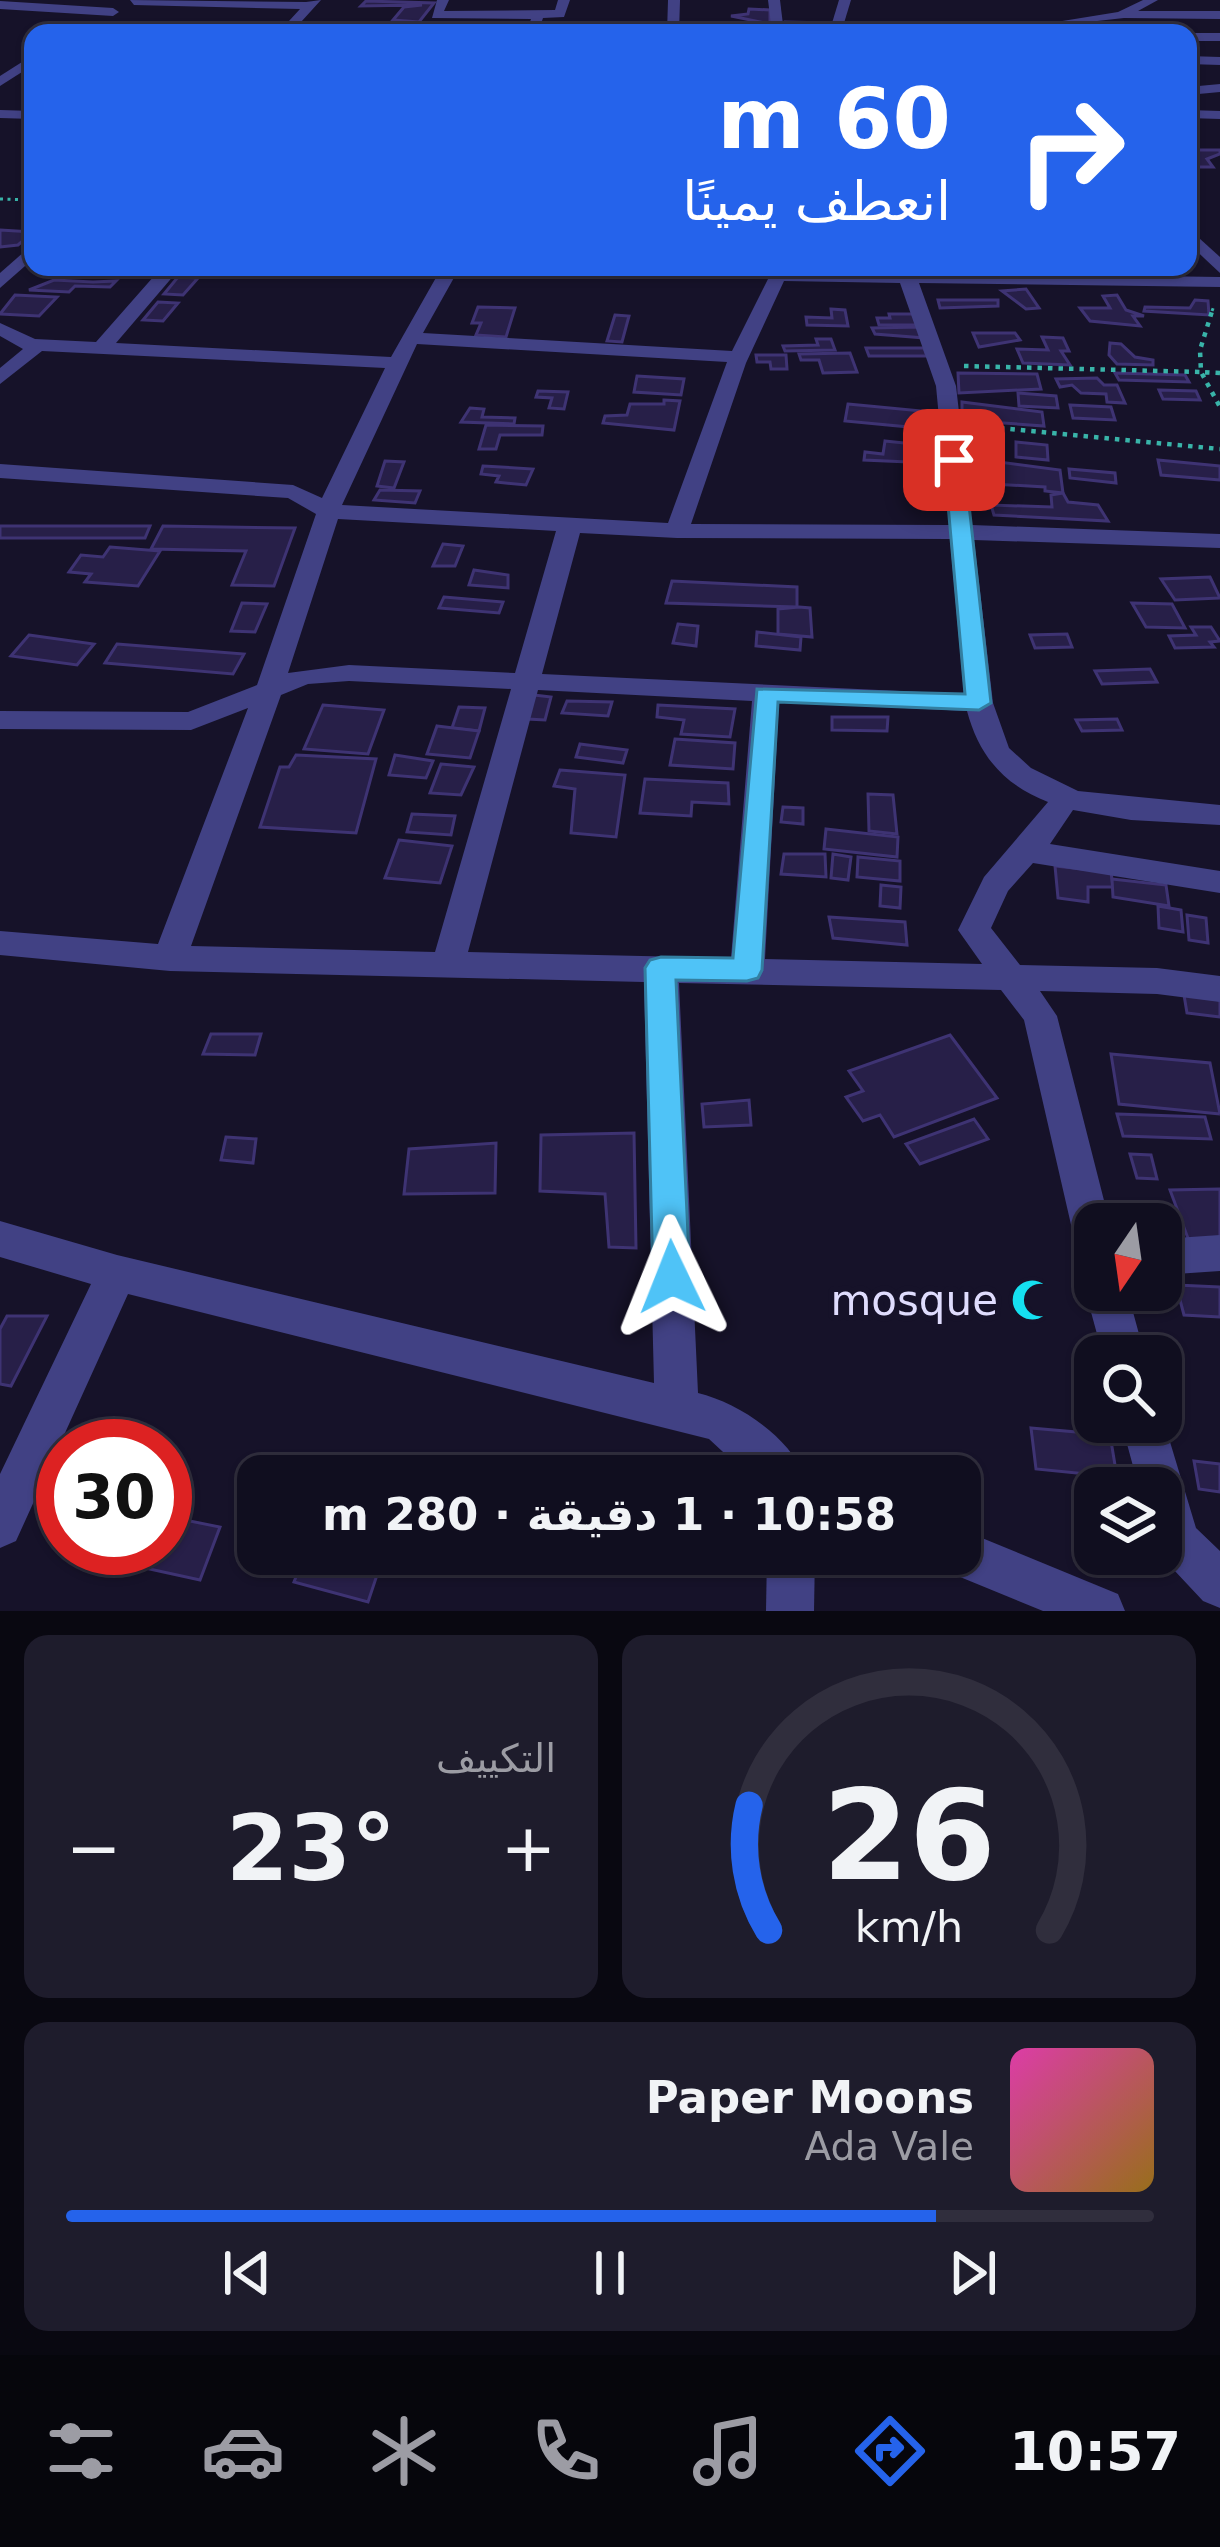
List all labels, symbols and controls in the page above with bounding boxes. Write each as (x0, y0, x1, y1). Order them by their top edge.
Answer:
text: 60 m (717, 70, 951, 168)
icon: right (993, 72, 1149, 228)
text: انعطف يمينًا (682, 170, 951, 233)
pin (903, 409, 1005, 511)
icon: arrive (921, 427, 987, 493)
north arrow (1074, 1203, 1182, 1311)
map controls (1074, 1203, 1182, 1575)
position arrow (609, 1214, 735, 1340)
place label: mosque (830, 1276, 998, 1325)
mosque icon: mosque (1009, 1277, 1055, 1323)
button: search (1074, 1335, 1182, 1443)
speed limit sign: 30 (36, 1419, 192, 1575)
button: layers (1074, 1467, 1182, 1575)
text: 10:58 · 1 دقيقة · 280 m (322, 1488, 896, 1541)
text: التكييف (436, 1736, 556, 1781)
text: 26 (822, 1763, 996, 1908)
text: 23° (226, 1796, 396, 1901)
text: − (66, 1810, 121, 1887)
text: + (501, 1810, 556, 1887)
text: km/h (855, 1901, 963, 1951)
text: Paper Moons (646, 2071, 974, 2124)
text: Ada Vale (805, 2124, 974, 2169)
icon: previous (214, 2240, 280, 2306)
icon: pause (577, 2240, 643, 2306)
icon: next (940, 2240, 1006, 2306)
icon: filters (39, 2409, 123, 2493)
icon: car (201, 2409, 285, 2493)
icon: climate (362, 2409, 446, 2493)
icon: phone (524, 2409, 608, 2493)
icon: music (686, 2409, 770, 2493)
icon: directions (848, 2409, 932, 2493)
text: 10:57 (1009, 2420, 1181, 2483)

